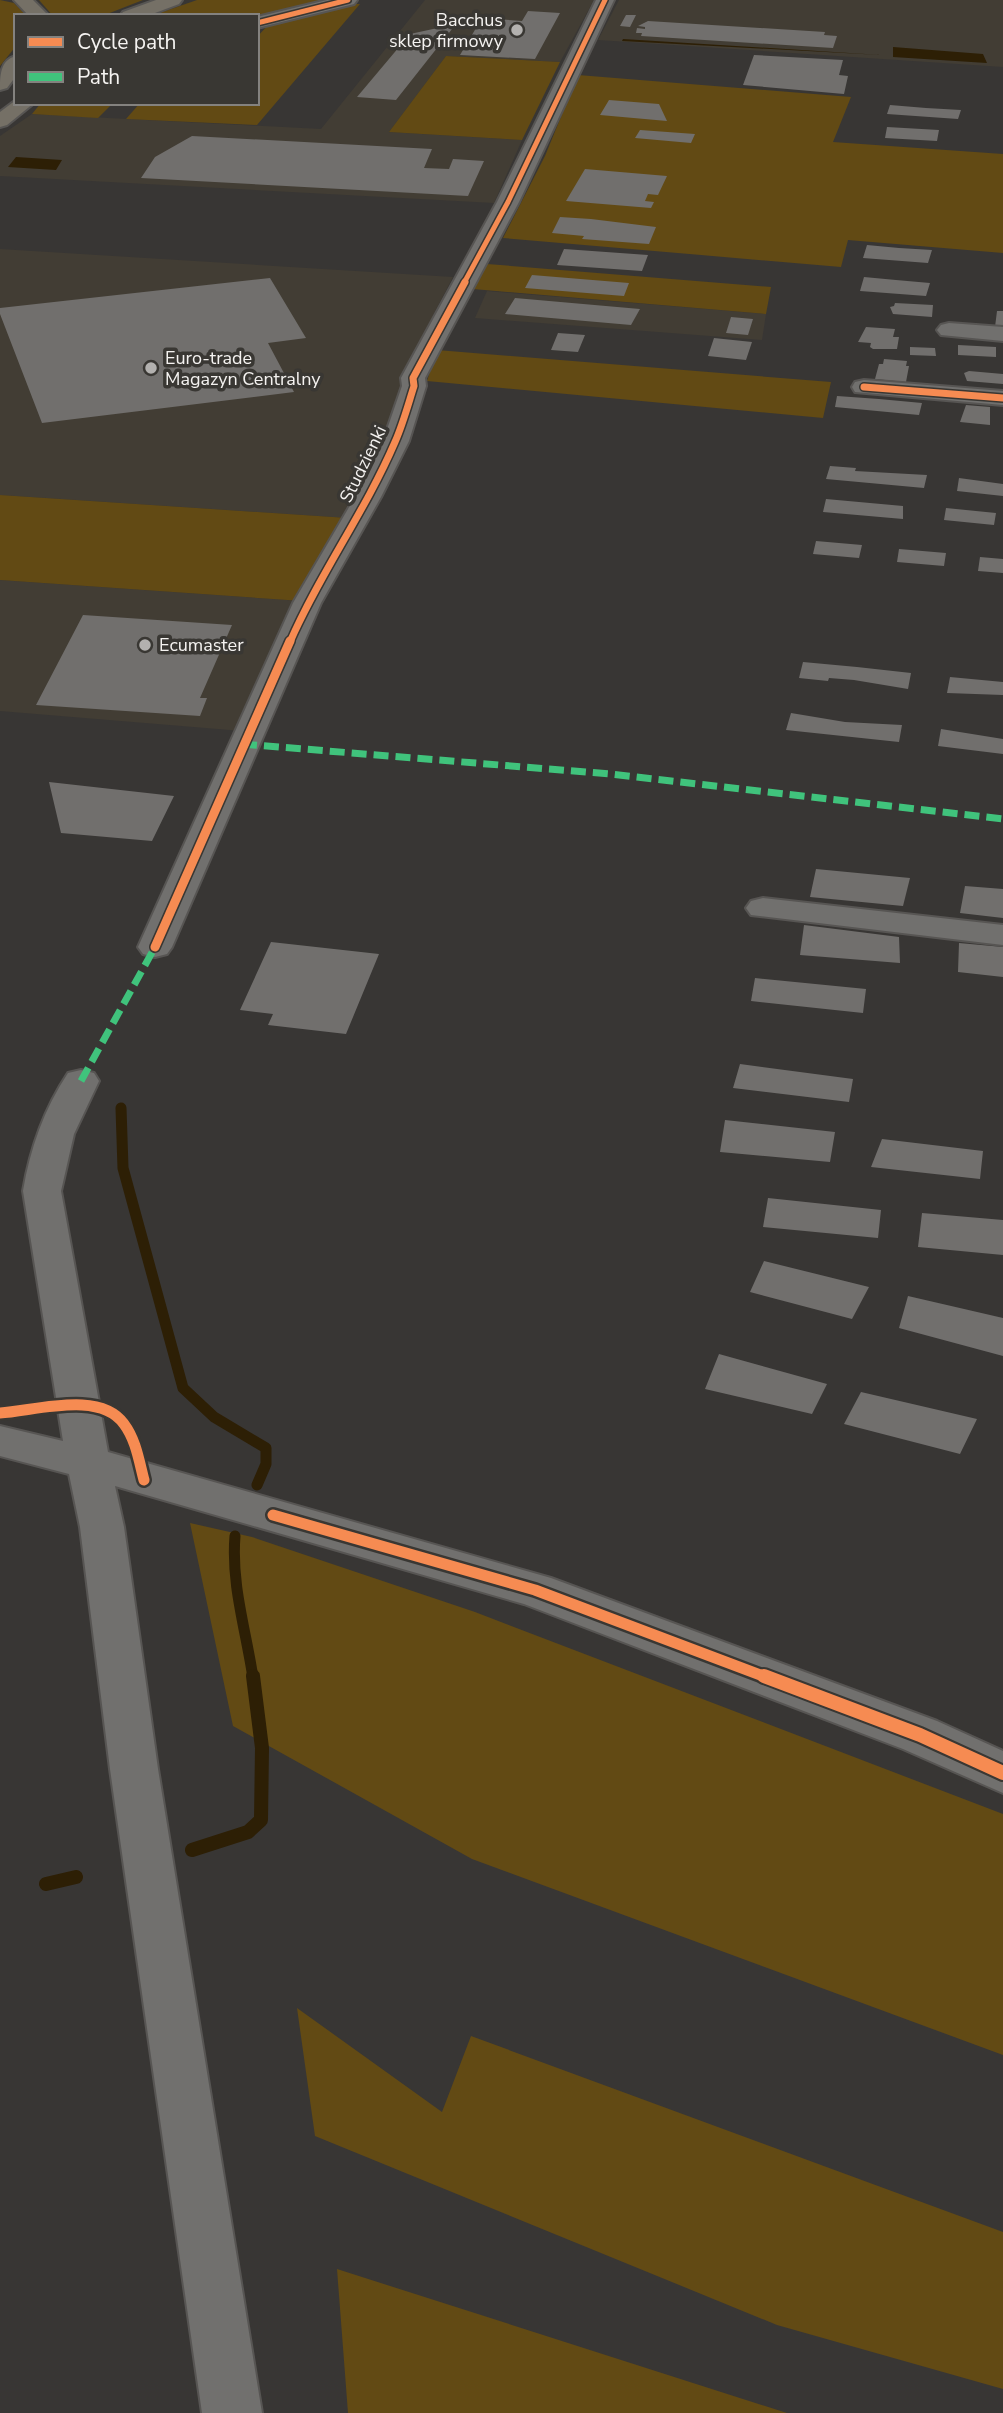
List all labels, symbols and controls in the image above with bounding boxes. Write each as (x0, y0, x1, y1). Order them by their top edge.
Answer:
place label: Bacchus sklep firmowy (389, 8, 504, 53)
legend (14, 14, 259, 105)
marker: Bacchus sklep firmowy (509, 22, 525, 38)
text: Cycle path (77, 28, 176, 56)
text: Path (77, 63, 120, 91)
place label: Euro-trade Magazyn Centralny (165, 346, 321, 391)
marker: Euro-trade Magazyn Centralny (143, 360, 159, 376)
street label: Studzienki (334, 421, 392, 507)
place label: Ecumaster (159, 633, 244, 657)
marker: Ecumaster (137, 637, 153, 653)

